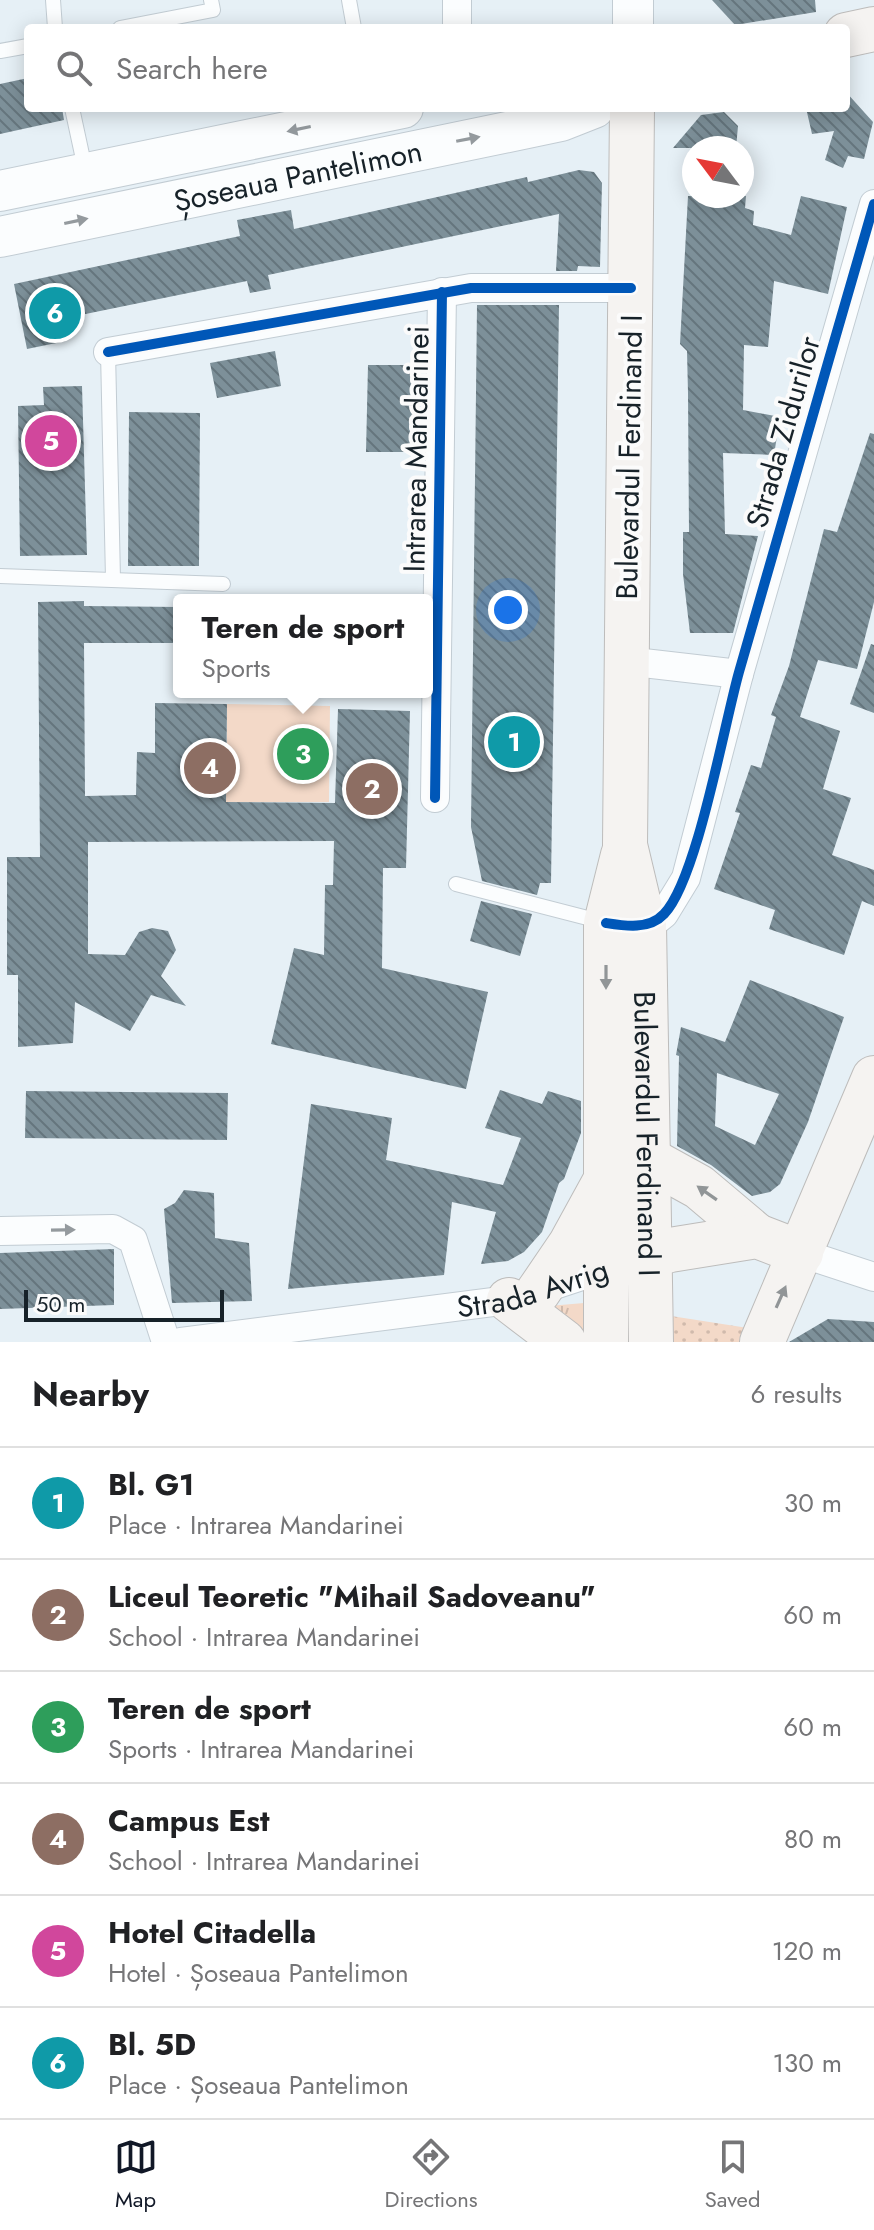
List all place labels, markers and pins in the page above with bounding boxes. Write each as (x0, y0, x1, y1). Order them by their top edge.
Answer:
pin: 6 (29, 283, 81, 343)
pin: 5 (25, 411, 77, 471)
pin: 1 (488, 712, 540, 772)
pin: 3 (277, 724, 329, 784)
pin: 4 (184, 738, 236, 798)
pin: 2 (346, 759, 398, 819)

